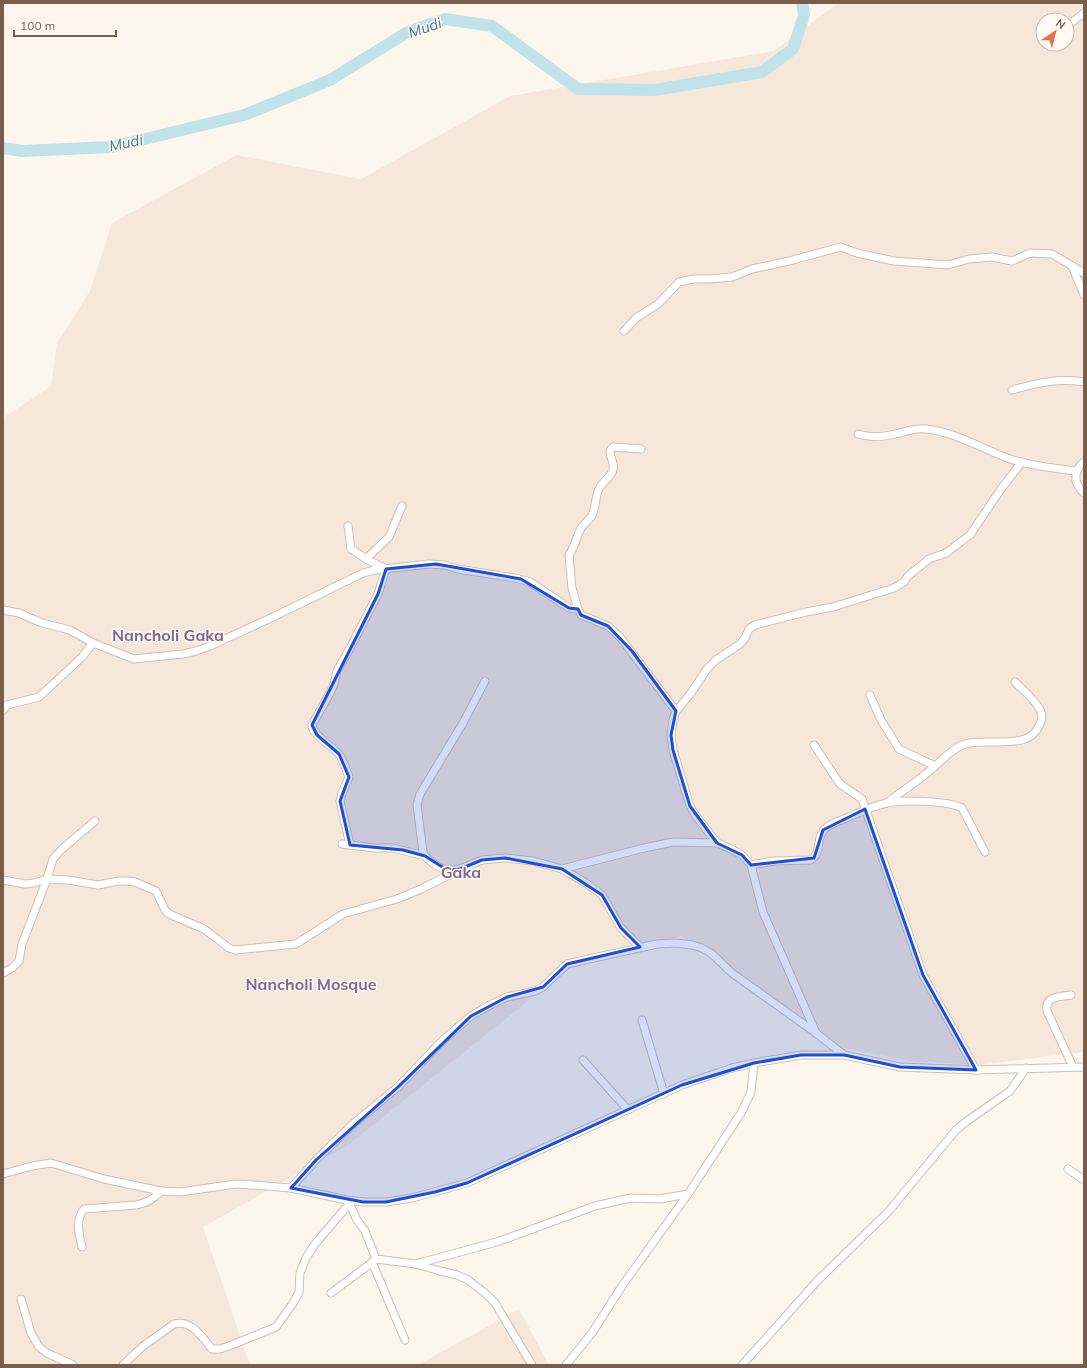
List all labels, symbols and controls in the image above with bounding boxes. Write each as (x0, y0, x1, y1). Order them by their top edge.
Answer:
scale bar (14, 12, 116, 38)
north arrow (1035, 12, 1075, 52)
water label: Mudi (406, 13, 444, 42)
text: N (1053, 16, 1068, 32)
text: 100 m (20, 18, 55, 33)
water label: Mudi (107, 130, 145, 155)
district label: Nancholi Gaka (112, 625, 224, 645)
district label: Gaka (441, 862, 481, 882)
district label: Nancholi Mosque (245, 974, 377, 994)

